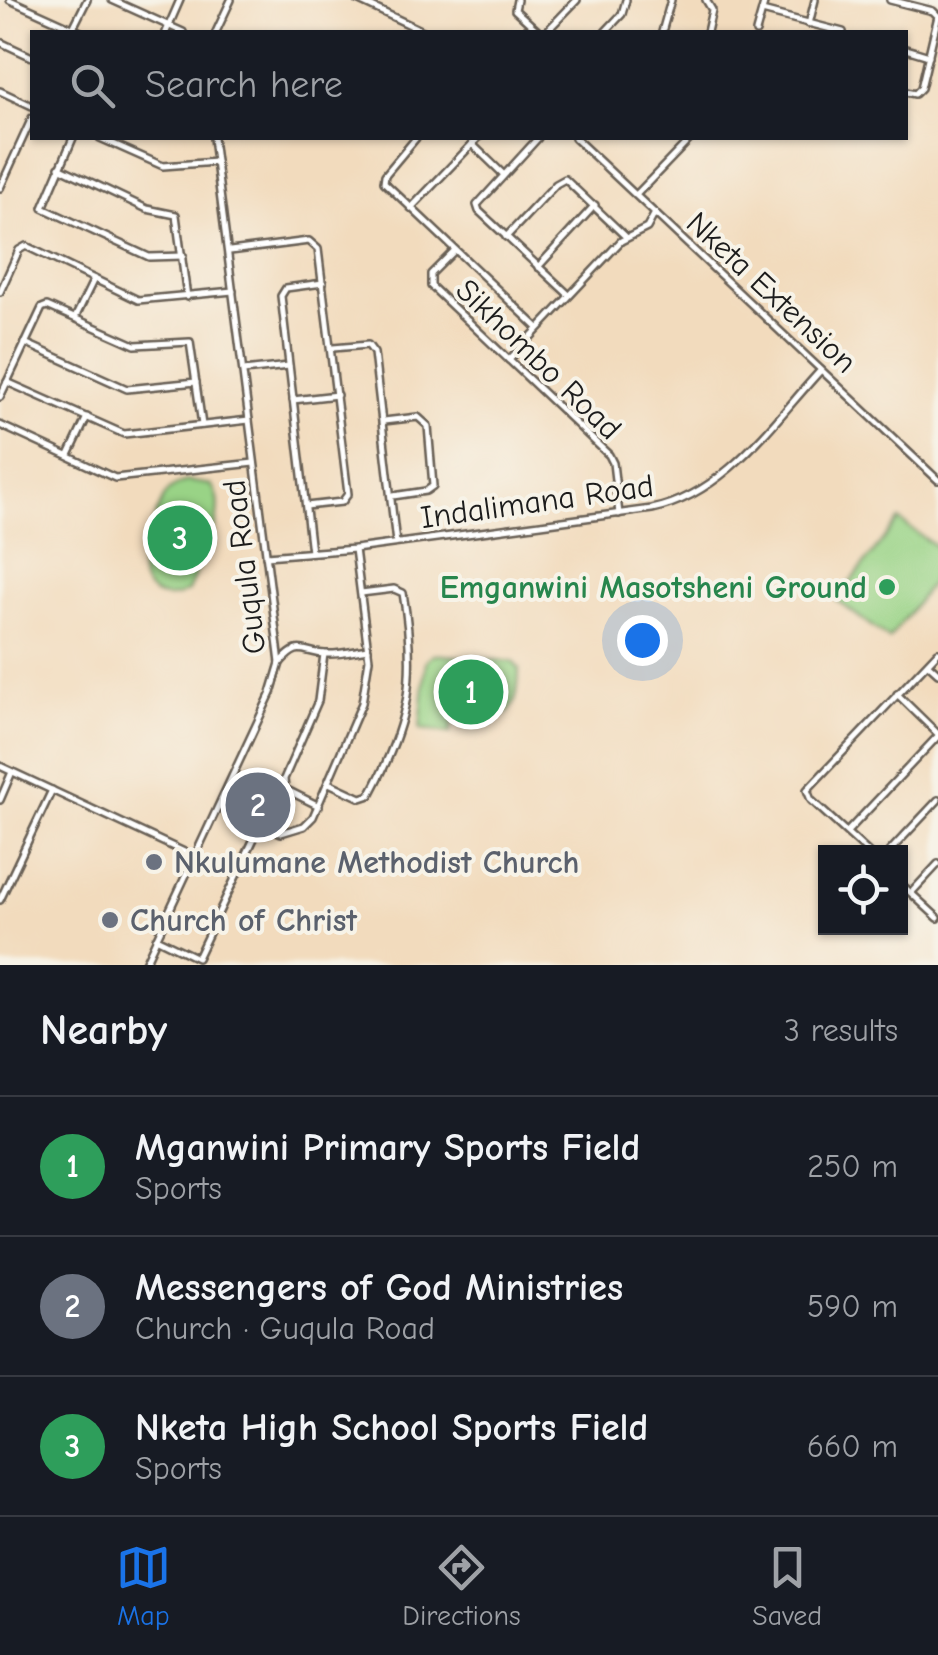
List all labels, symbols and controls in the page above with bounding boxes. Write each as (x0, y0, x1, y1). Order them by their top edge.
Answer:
search box (30, 30, 908, 140)
icon: search (65, 58, 120, 113)
text: Search here (145, 63, 343, 107)
street label: Nketa Extension (679, 204, 864, 381)
street label: Sikhombo Road (449, 271, 629, 447)
street label: Indalimana Road (418, 467, 656, 536)
street label: Guqula Road (215, 478, 274, 656)
pin: 3 (148, 500, 212, 576)
place label: Emganwini Masotsheni Ground (440, 569, 867, 606)
marker: Emganwini Masotsheni Ground (876, 576, 898, 598)
your location (617, 615, 668, 666)
pin: 1 (438, 654, 504, 730)
pin: 2 (226, 768, 290, 842)
place label: Nkulumane Methodist Church (174, 844, 579, 881)
map controls (818, 845, 908, 935)
button: locate (818, 845, 908, 935)
marker: Nkulumane Methodist Church (143, 851, 165, 873)
place label: Church of Christ (130, 902, 357, 939)
marker: Church of Christ (99, 909, 121, 931)
text: Nearby (40, 1006, 167, 1055)
text: 3 results (784, 1012, 898, 1049)
text: Mganwini Primary Sports Field (135, 1126, 640, 1170)
text: 1 (66, 1148, 79, 1185)
text: 250 m (807, 1148, 898, 1185)
text: Sports (135, 1170, 222, 1207)
text: Messengers of God Ministries (135, 1266, 623, 1310)
text: 2 (65, 1288, 80, 1325)
text: 590 m (807, 1288, 898, 1325)
text: Church · Guqula Road (135, 1310, 435, 1347)
text: Nketa High School Sports Field (135, 1406, 648, 1450)
text: 3 (65, 1428, 80, 1465)
text: 660 m (807, 1428, 898, 1465)
text: Sports (135, 1450, 222, 1487)
tab: Map (116, 1540, 171, 1632)
tab: Directions (402, 1540, 521, 1632)
tab: Saved (752, 1540, 822, 1632)

